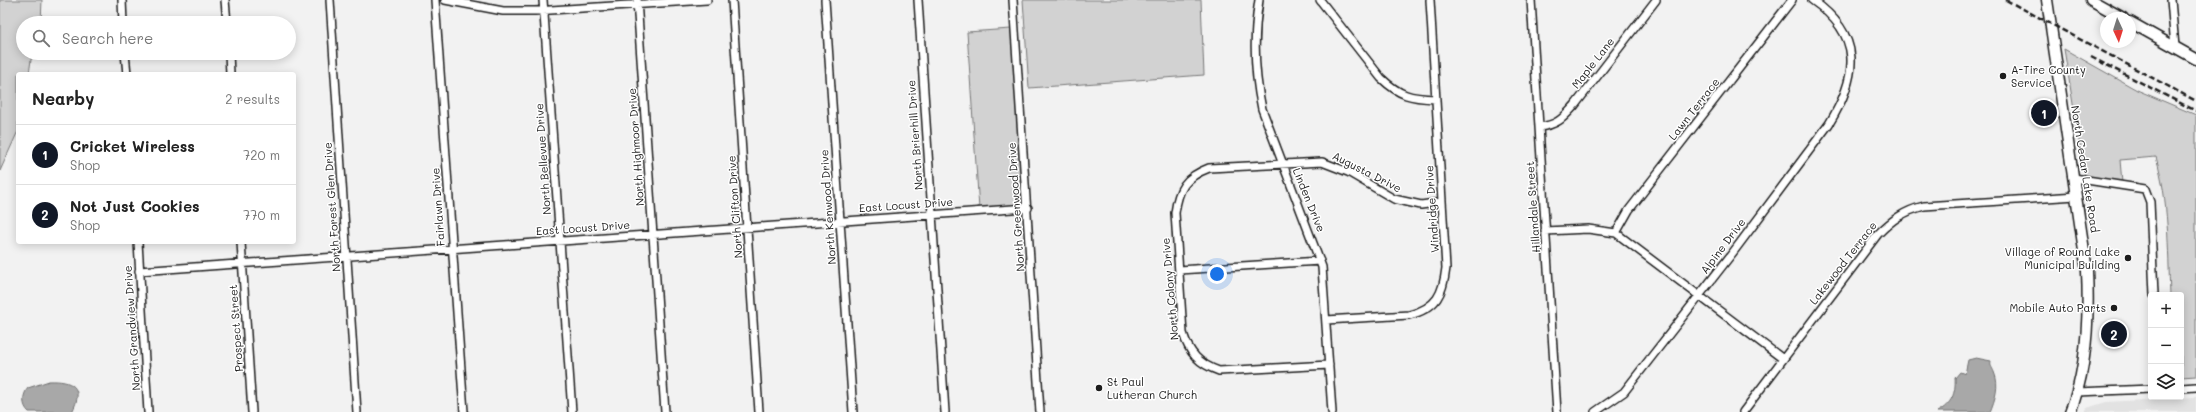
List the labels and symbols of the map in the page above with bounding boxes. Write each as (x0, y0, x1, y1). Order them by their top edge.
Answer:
north arrow (2100, 12, 2136, 48)
street label: Maple Lane (1568, 34, 1617, 91)
place label: A-Tire County Service (2011, 62, 2086, 90)
marker: A-Tire County Service (1998, 71, 2008, 81)
street label: Lawn Terrace (1665, 74, 1723, 143)
street label: North Brierhill Drive (903, 79, 926, 191)
street label: North Highmoor Drive (624, 87, 647, 207)
pin: 1 (2031, 98, 2057, 128)
street label: North Bellevue Drive (531, 102, 554, 215)
street label: North Cedar Lake Road (2068, 104, 2103, 234)
street label: North Forest Glen Drive (319, 142, 344, 272)
street label: North Greenwood Drive (1003, 142, 1027, 272)
street label: Augusta Drive (1330, 148, 1405, 195)
street label: North Kenwood Drive (816, 149, 839, 265)
street label: North Clifton Drive (723, 155, 746, 259)
street label: Hillandale Street (1522, 161, 1543, 253)
street label: Windridge Drive (1421, 165, 1442, 253)
street label: Linden Drive (1290, 166, 1329, 234)
street label: Fairlawn Drive (427, 167, 448, 247)
street label: East Locust Drive (858, 194, 954, 215)
street label: Alpine Drive (1697, 215, 1749, 277)
street label: East Locust Drive (535, 217, 631, 238)
street label: Lakewood Terrace (1805, 218, 1880, 307)
street label: North Colony Drive (1158, 237, 1181, 341)
place label: Village of Round Lake Municipal Building (2005, 244, 2120, 272)
marker: Village of Round Lake Municipal Building (2123, 253, 2133, 263)
your location (1207, 264, 1227, 284)
street label: North Grandview Drive (120, 265, 143, 391)
street label: Prospect Street (225, 284, 246, 372)
place label: Mobile Auto Parts (2009, 300, 2106, 315)
marker: Mobile Auto Parts (2109, 303, 2119, 313)
pin: 2 (2101, 319, 2127, 349)
place label: St Paul Lutheran Church (1107, 374, 1197, 402)
marker: St Paul Lutheran Church (1094, 383, 1104, 393)

